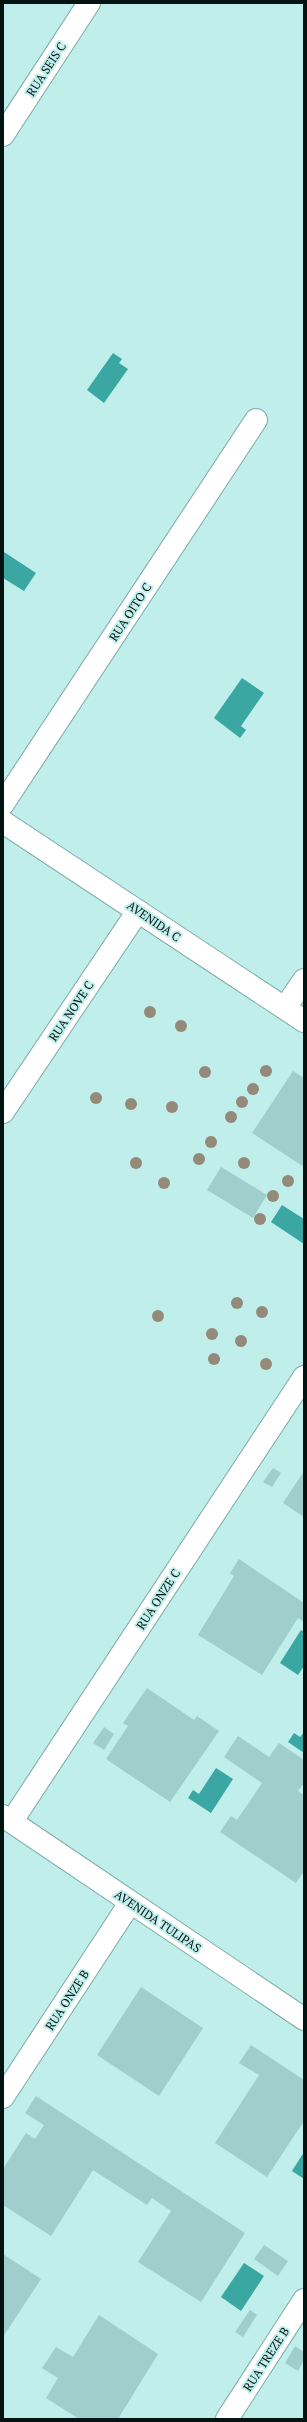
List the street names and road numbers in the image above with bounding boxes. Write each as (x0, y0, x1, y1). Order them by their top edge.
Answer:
street label: RUA SEIS C (23, 39, 69, 99)
street label: RUA OITO C (106, 580, 155, 644)
street label: AVENIDA C (124, 898, 184, 945)
street label: RUA NOVE C (45, 978, 97, 1044)
street label: RUA ONZE C (133, 1566, 183, 1632)
street label: AVENIDA TULIPAS (112, 1887, 204, 1955)
street label: RUA ONZE B (42, 1967, 92, 2033)
street label: RUA TREZE B (240, 2324, 292, 2394)

